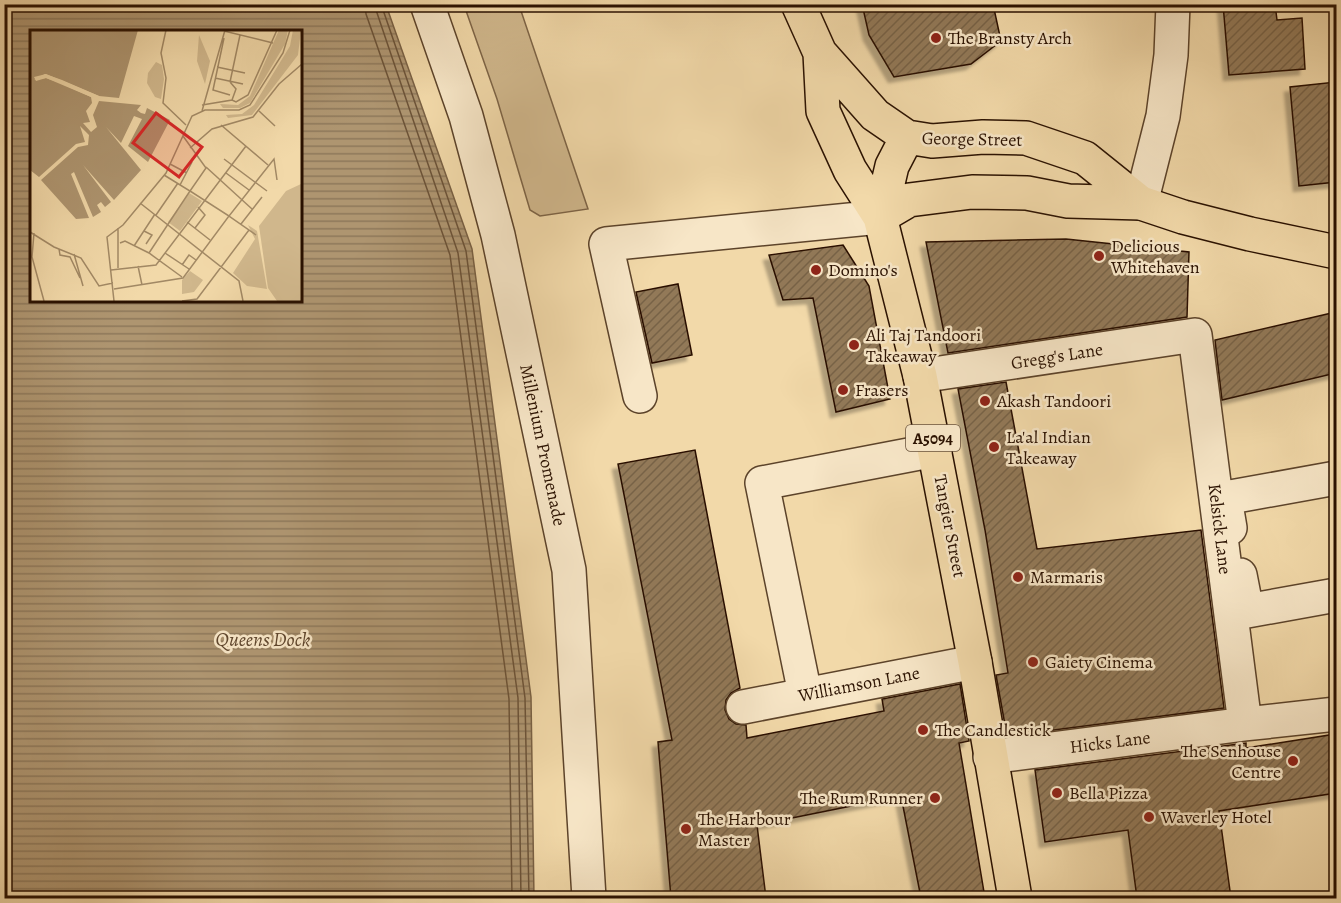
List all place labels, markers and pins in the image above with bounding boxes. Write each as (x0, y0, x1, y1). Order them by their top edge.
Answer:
place label: The Bransty Arch (948, 26, 1072, 50)
marker: The Bransty Arch (929, 31, 943, 45)
place label: Delicious Whitehaven (1110, 234, 1200, 279)
marker: Delicious Whitehaven (1092, 249, 1106, 263)
place label: Domino's (828, 258, 898, 282)
marker: Domino's (809, 263, 823, 277)
place label: Ali Taj Tandoori Takeaway (865, 323, 981, 368)
marker: Ali Taj Tandoori Takeaway (847, 338, 861, 352)
place label: Frasers (855, 378, 908, 402)
marker: Frasers (836, 383, 850, 397)
place label: Akash Tandoori (996, 389, 1111, 413)
marker: Akash Tandoori (978, 394, 992, 408)
place label: La'al Indian Takeaway (1006, 425, 1091, 470)
marker: La'al Indian Takeaway (987, 440, 1001, 454)
place label: Marmaris (1030, 565, 1103, 589)
marker: Marmaris (1011, 570, 1025, 584)
place label: Gaiety Cinema (1045, 650, 1154, 674)
marker: Gaiety Cinema (1026, 655, 1040, 669)
place label: The Candlestick (935, 718, 1051, 742)
marker: The Candlestick (916, 723, 930, 737)
place label: The Senhouse Centre (1181, 739, 1281, 784)
marker: The Senhouse Centre (1286, 754, 1300, 768)
place label: Bella Pizza (1069, 781, 1149, 805)
place label: The Rum Runner (800, 786, 923, 810)
marker: Bella Pizza (1050, 786, 1064, 800)
marker: The Rum Runner (928, 791, 942, 805)
place label: Waverley Hotel (1160, 805, 1272, 829)
place label: The Harbour Master (698, 807, 791, 852)
marker: Waverley Hotel (1142, 810, 1156, 824)
marker: The Harbour Master (679, 822, 693, 836)

